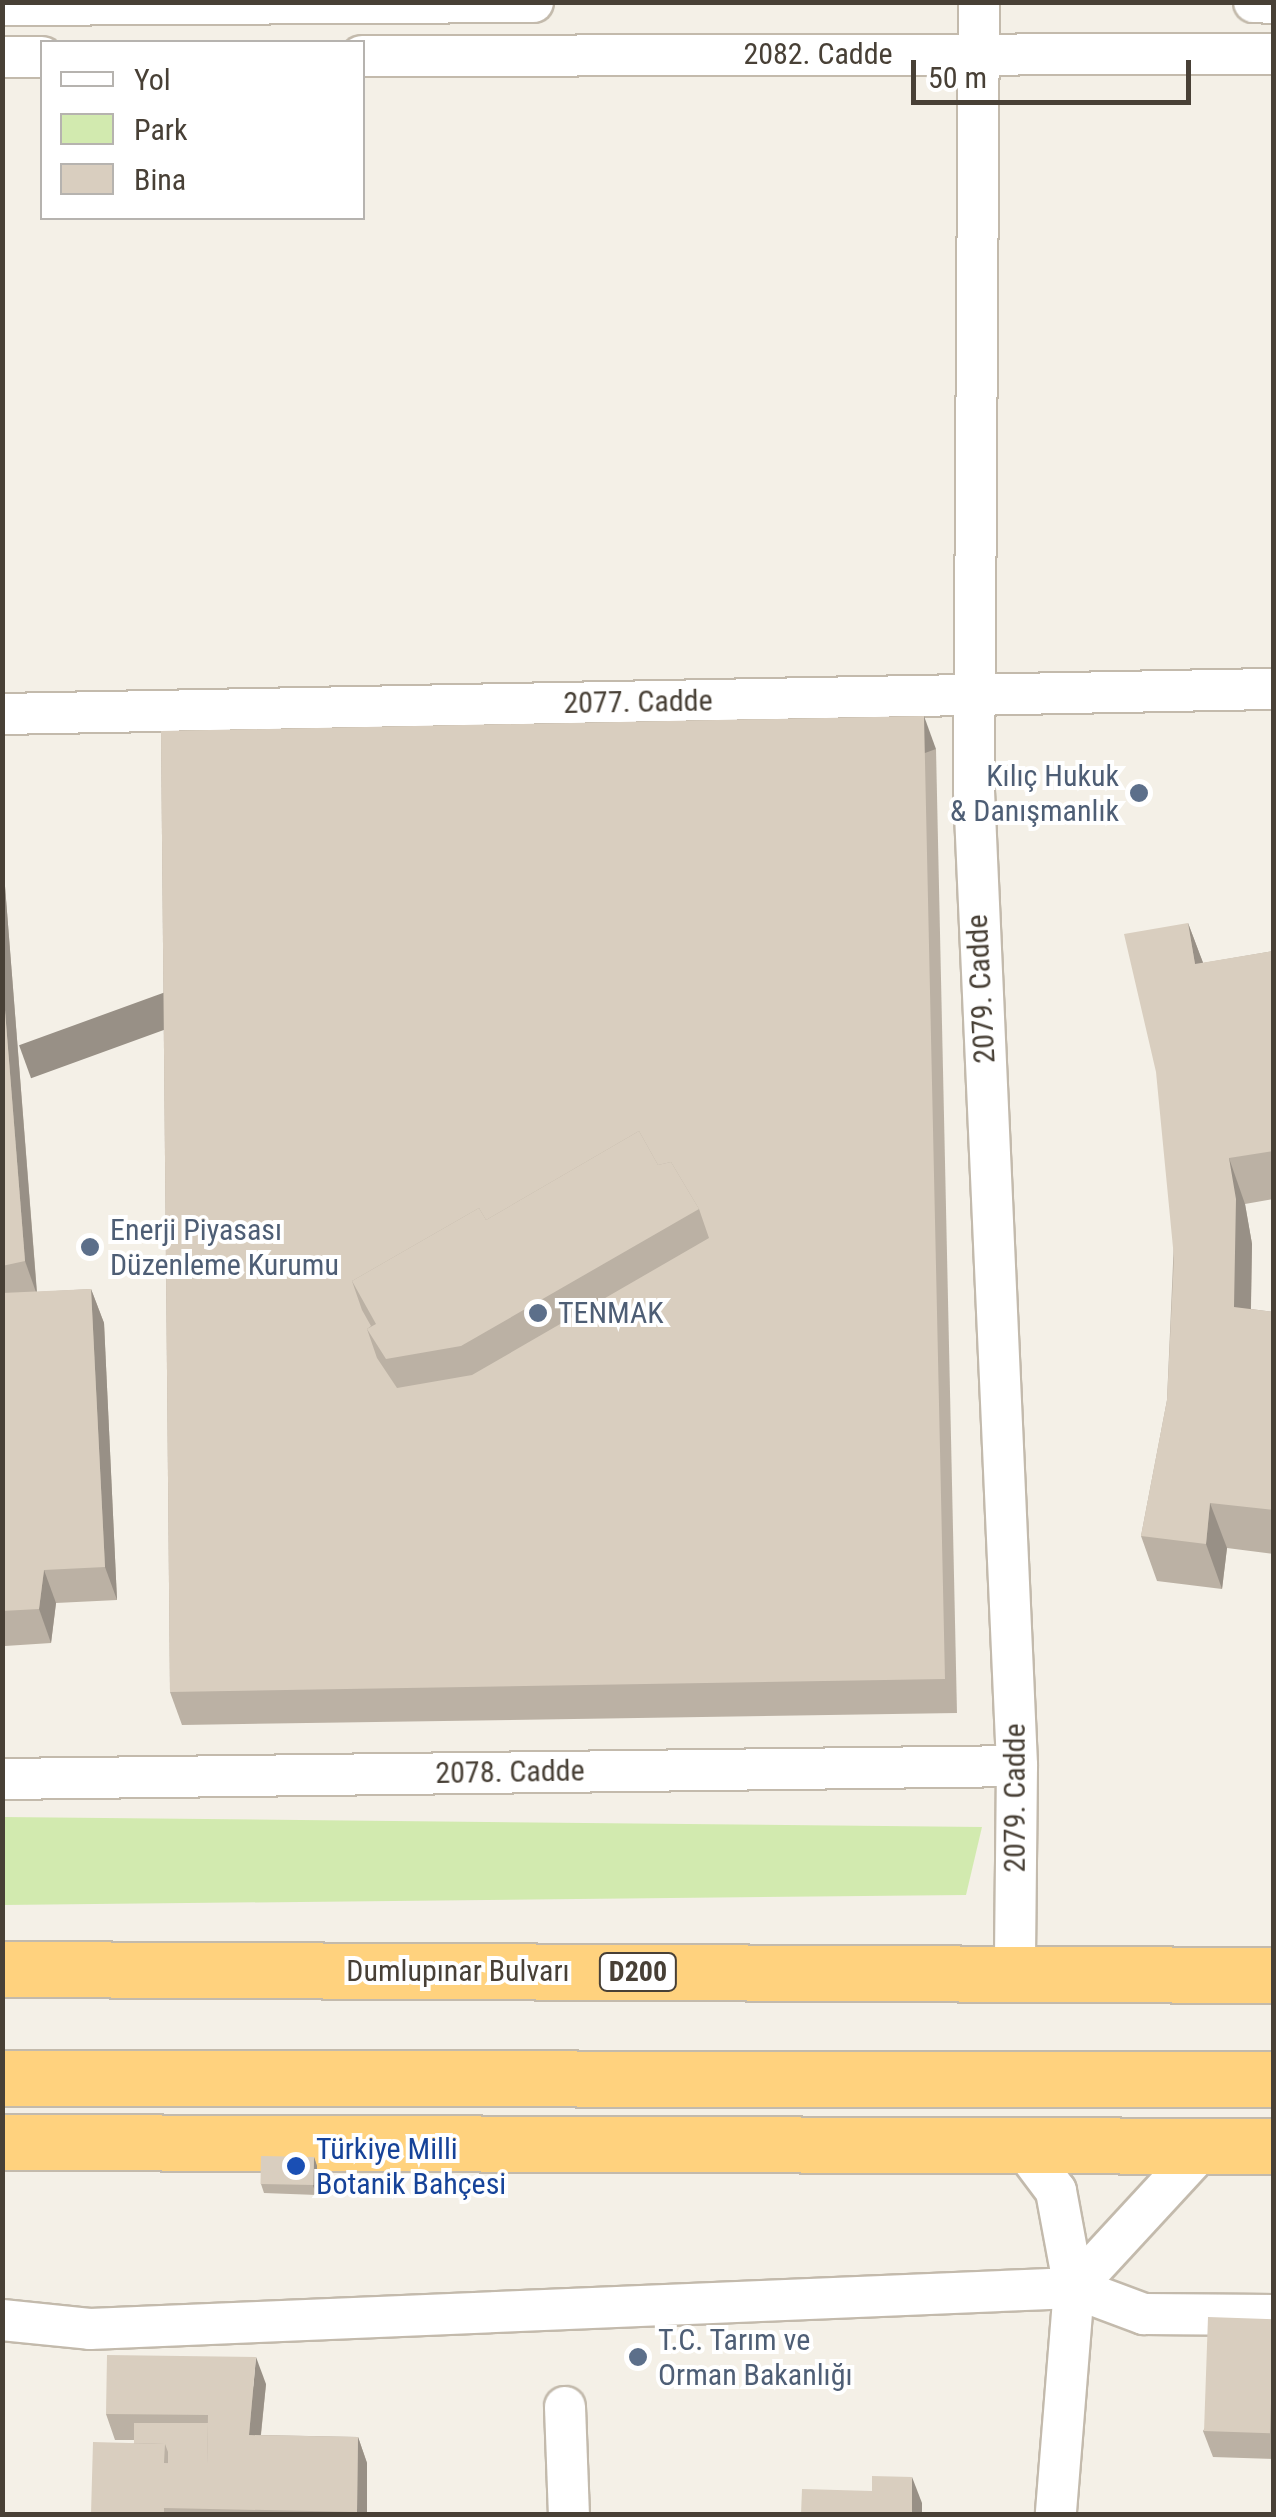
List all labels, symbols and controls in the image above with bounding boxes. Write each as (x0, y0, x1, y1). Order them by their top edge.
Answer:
street label: 2082. Cadde (743, 36, 893, 72)
legend (40, 40, 365, 220)
scale bar (916, 40, 1196, 102)
text: 50 m (928, 60, 987, 95)
text: Yol (134, 62, 171, 97)
text: Park (134, 112, 188, 147)
text: Bina (134, 162, 186, 197)
street label: 2077. Cadde (563, 683, 713, 721)
place label: Kılıç Hukuk & Danışmanlık (950, 758, 1119, 828)
marker: Kılıç Hukuk & Danışmanlık (1128, 782, 1150, 804)
street label: 2079. Cadde (959, 914, 1003, 1064)
place label: Enerji Piyasası Düzenleme Kurumu (110, 1212, 339, 1282)
marker: Enerji Piyasası Düzenleme Kurumu (79, 1236, 101, 1258)
place label: TENMAK (558, 1295, 664, 1331)
marker: TENMAK (527, 1302, 549, 1324)
street label: 2079. Cadde (997, 1723, 1033, 1873)
street label: 2078. Cadde (435, 1753, 585, 1791)
road number: D200 (598, 1949, 678, 1995)
street label: Dumlupınar Bulvarı (346, 1953, 570, 1989)
place label: Türkiye Milli Botanik Bahçesi (316, 2131, 506, 2202)
marker: Türkiye Milli Botanik Bahçesi (285, 2155, 307, 2177)
place label: T.C. Tarım ve Orman Bakanlığı (658, 2322, 853, 2392)
marker: T.C. Tarım ve Orman Bakanlığı (627, 2346, 649, 2368)

